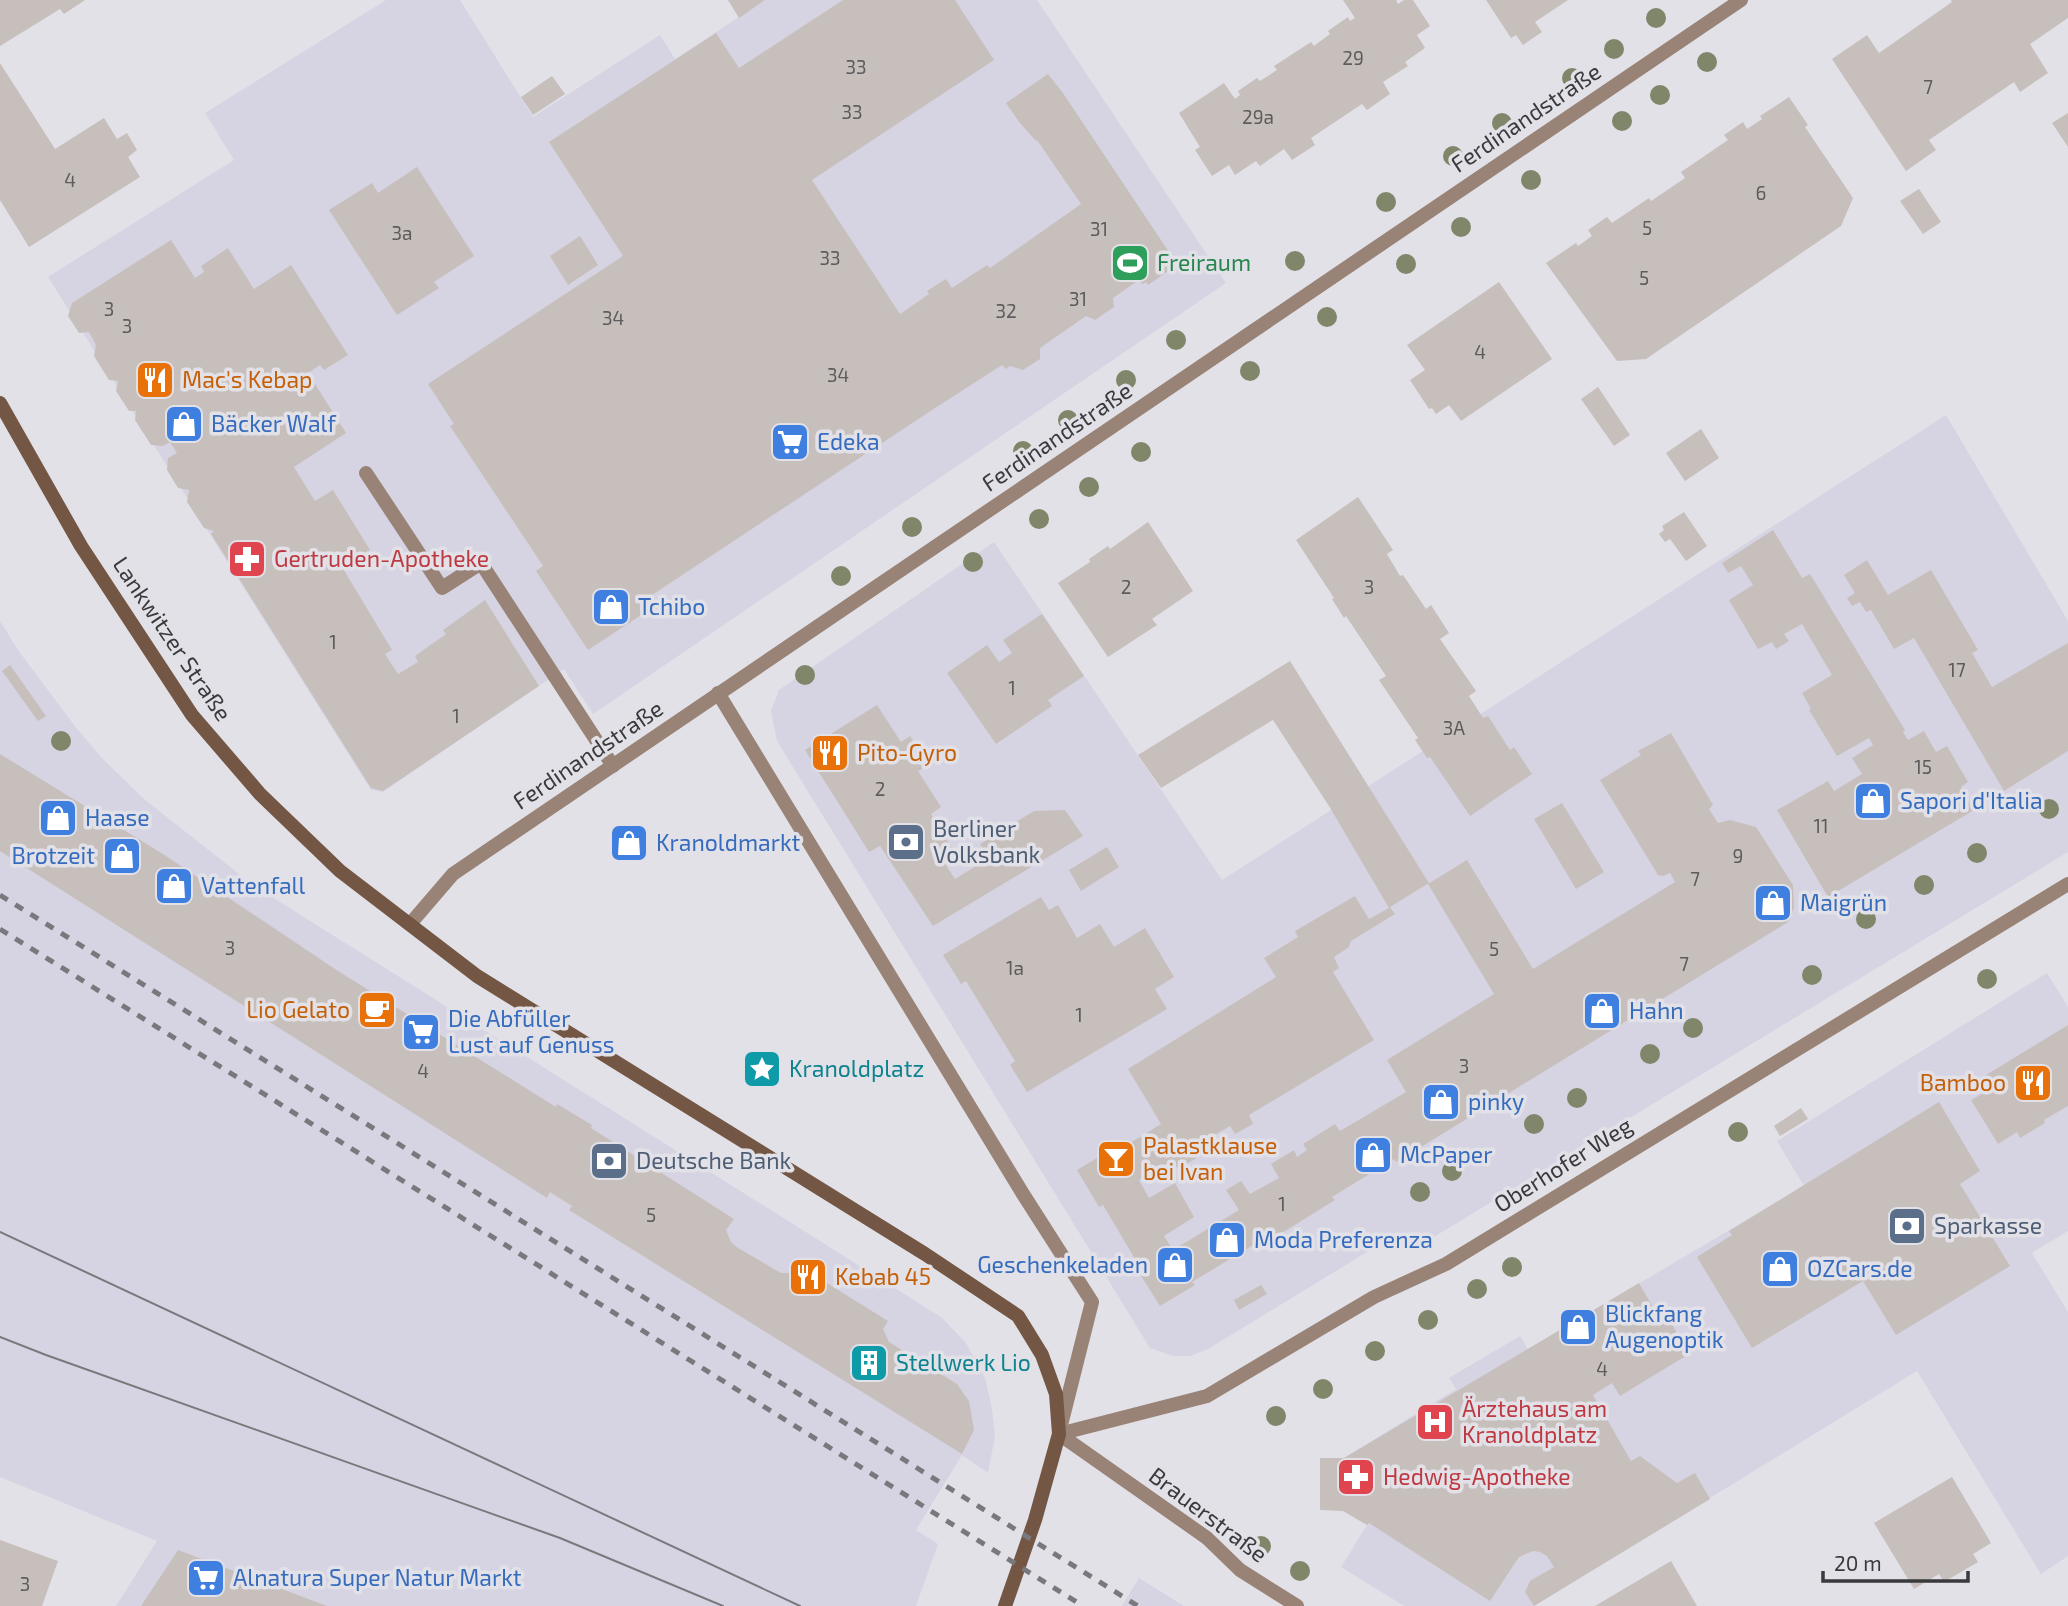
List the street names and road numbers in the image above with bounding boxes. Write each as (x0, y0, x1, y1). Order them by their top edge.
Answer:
street label: Ferdinandstraße (1445, 57, 1606, 178)
street label: Ferdinandstraße (976, 376, 1137, 497)
street label: Lankwitzer Straße (108, 551, 238, 726)
street label: Ferdinandstraße (507, 694, 668, 815)
street label: Oberhofer Weg (1488, 1110, 1637, 1218)
street label: Brauerstraße (1144, 1461, 1273, 1568)

